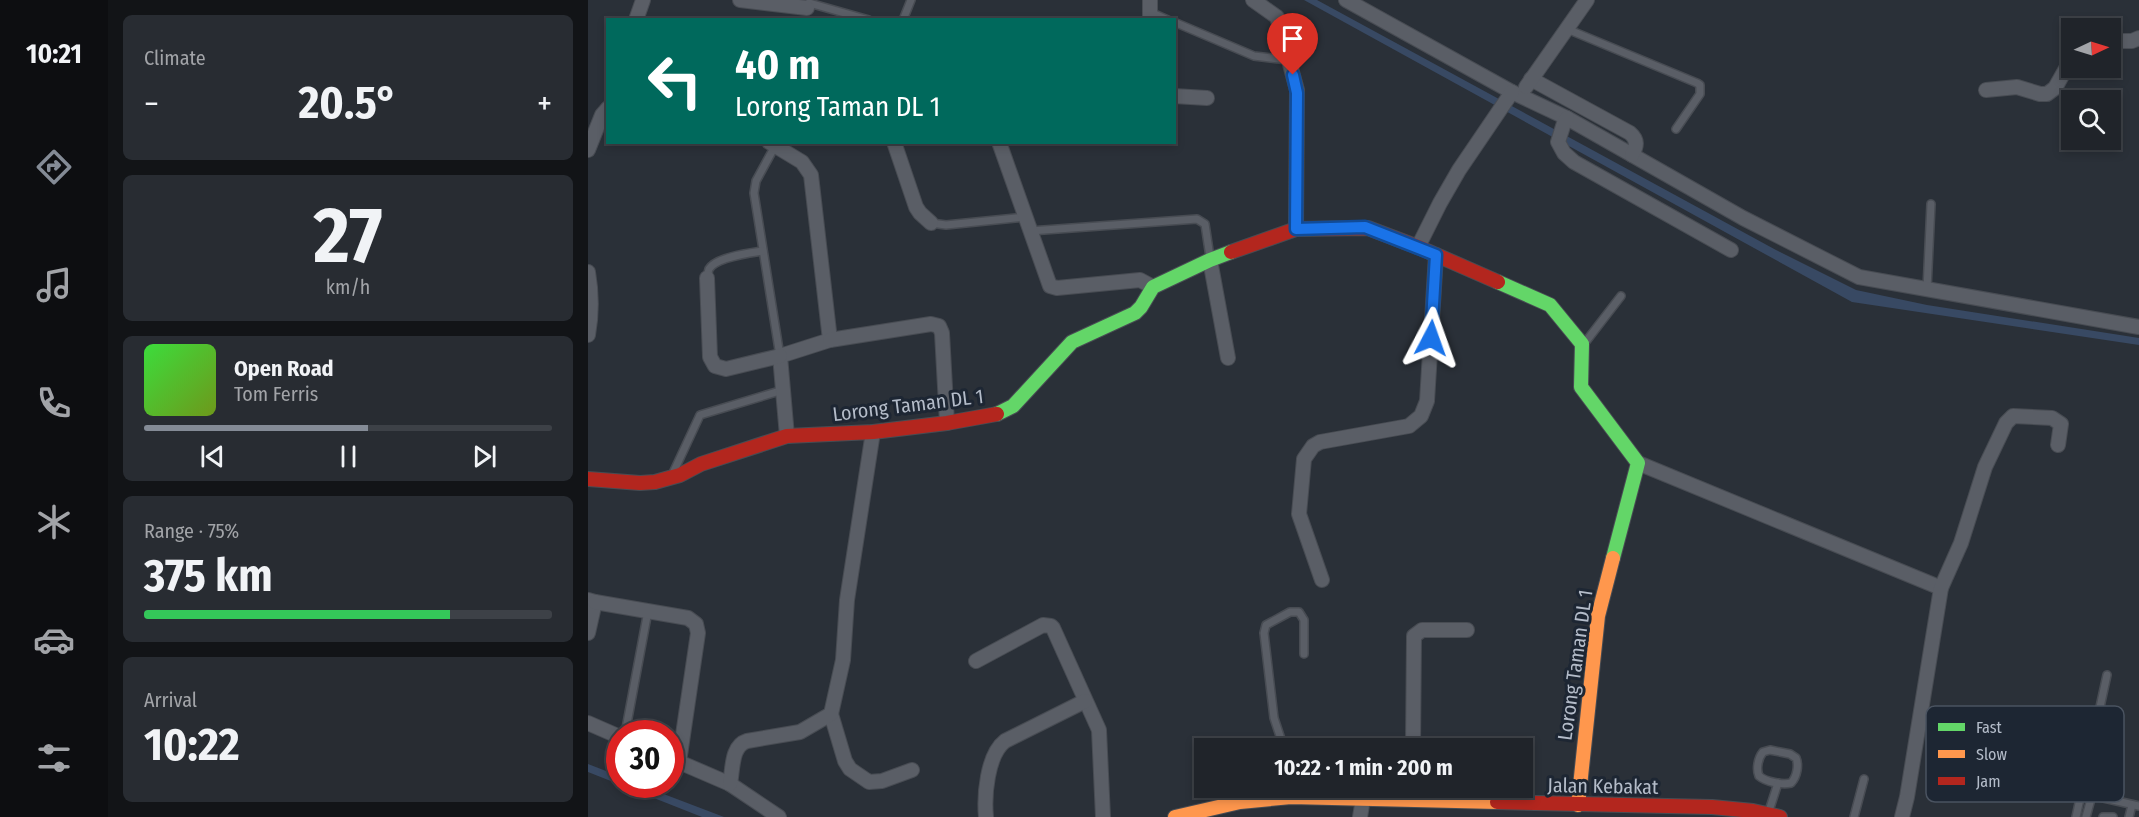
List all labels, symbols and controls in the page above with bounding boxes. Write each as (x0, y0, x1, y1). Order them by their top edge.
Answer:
pin (1267, 13, 1318, 75)
north arrow (2061, 18, 2121, 78)
map controls (2061, 18, 2121, 150)
icon: arrive (1276, 22, 1309, 55)
text: 10:21 (26, 38, 82, 70)
text: 40 m (735, 40, 820, 90)
icon: left (636, 42, 714, 120)
text: Climate (144, 46, 206, 70)
text: 20.5° (298, 76, 397, 130)
text: − (144, 84, 159, 124)
text: + (537, 84, 552, 124)
button: search (2061, 90, 2121, 150)
text: Lorong Taman DL 1 (735, 91, 940, 123)
icon: directions (33, 146, 75, 188)
text: 27 (314, 189, 382, 283)
icon: music (33, 264, 75, 306)
text: km/h (326, 275, 370, 299)
position arrow (1399, 306, 1463, 370)
text: Open Road (234, 355, 334, 382)
icon: phone (33, 382, 75, 424)
text: Tom Ferris (234, 382, 318, 406)
street label: Lorong Taman DL 1 (831, 384, 985, 426)
icon: previous (196, 440, 229, 473)
icon: pause (332, 440, 365, 473)
icon: next (468, 440, 501, 473)
icon: climate (33, 501, 75, 543)
text: Range · 75% (144, 519, 239, 543)
text: 375 km (144, 549, 272, 603)
street label: Lorong Taman DL 1 (1553, 588, 1597, 742)
icon: car (33, 619, 75, 661)
text: Arrival (144, 688, 197, 712)
legend (1926, 706, 2124, 802)
text: 10:22 (144, 718, 240, 772)
text: Fast (1976, 718, 2003, 737)
speed limit sign: 30 (606, 720, 684, 798)
icon: filters (33, 737, 75, 779)
text: Slow (1976, 745, 2007, 764)
text: 10:22 · 1 min · 200 m (1274, 754, 1453, 781)
text: Jam (1976, 772, 2001, 791)
street label: Jalan Kebakat (1547, 773, 1659, 799)

